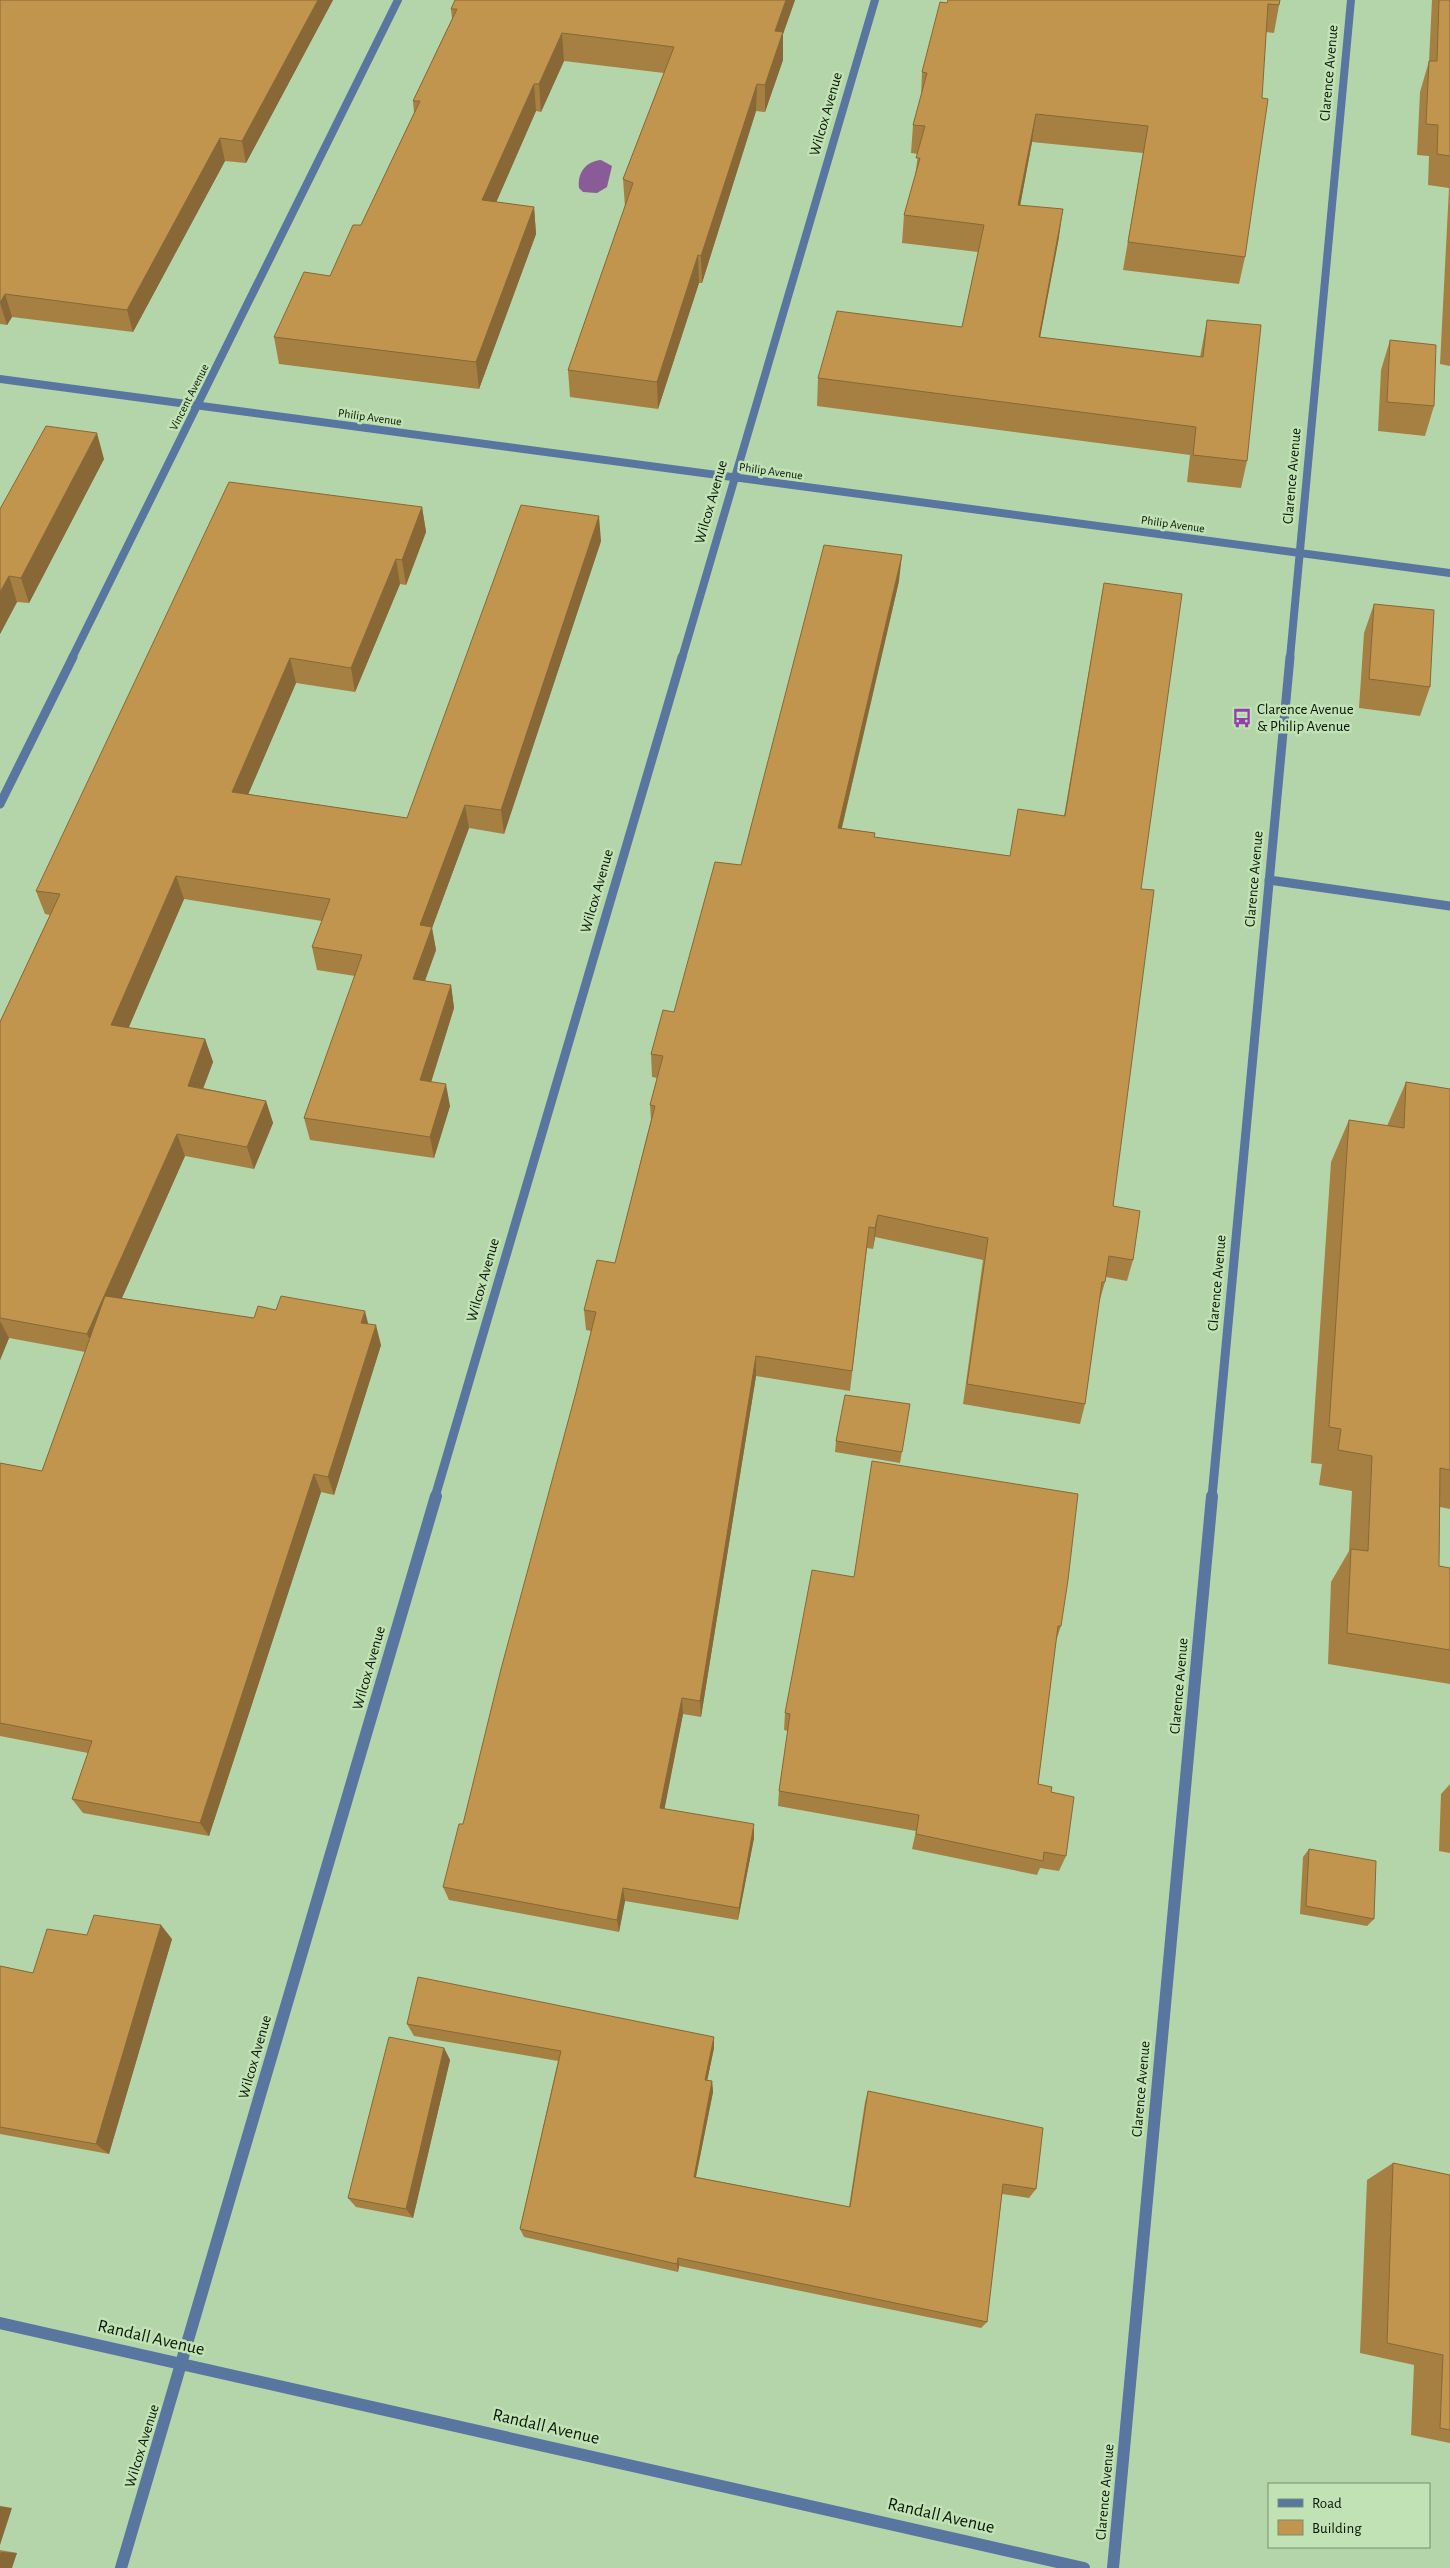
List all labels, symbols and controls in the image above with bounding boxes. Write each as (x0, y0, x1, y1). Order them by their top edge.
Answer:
street label: Clarence Avenue (1317, 24, 1341, 122)
street label: Wilcox Avenue (807, 70, 845, 158)
street label: Vincent Avenue (167, 362, 211, 432)
street label: Philip Avenue (337, 407, 403, 427)
street label: Clarence Avenue (1280, 427, 1304, 525)
street label: Wilcox Avenue (692, 458, 730, 546)
street label: Philip Avenue (738, 461, 804, 481)
street label: Philip Avenue (1140, 514, 1206, 534)
place label: Clarence Avenue & Philip Avenue (1257, 702, 1354, 734)
bus stop icon: Clarence Avenue & Philip Avenue (1231, 707, 1253, 729)
street label: Clarence Avenue (1242, 830, 1266, 928)
street label: Wilcox Avenue (578, 847, 616, 935)
street label: Clarence Avenue (1205, 1234, 1229, 1332)
street label: Wilcox Avenue (464, 1236, 502, 1324)
street label: Wilcox Avenue (350, 1624, 388, 1712)
street label: Clarence Avenue (1167, 1637, 1191, 1735)
street label: Wilcox Avenue (236, 2013, 274, 2101)
street label: Clarence Avenue (1129, 2040, 1153, 2138)
street label: Randall Avenue (96, 2317, 206, 2359)
street label: Wilcox Avenue (122, 2402, 162, 2489)
street label: Randall Avenue (491, 2406, 601, 2448)
street label: Clarence Avenue (1093, 2443, 1117, 2541)
legend (1268, 2483, 1430, 2548)
street label: Randall Avenue (886, 2495, 996, 2537)
text: Road (1312, 2496, 1342, 2511)
text: Building (1312, 2521, 1362, 2536)

